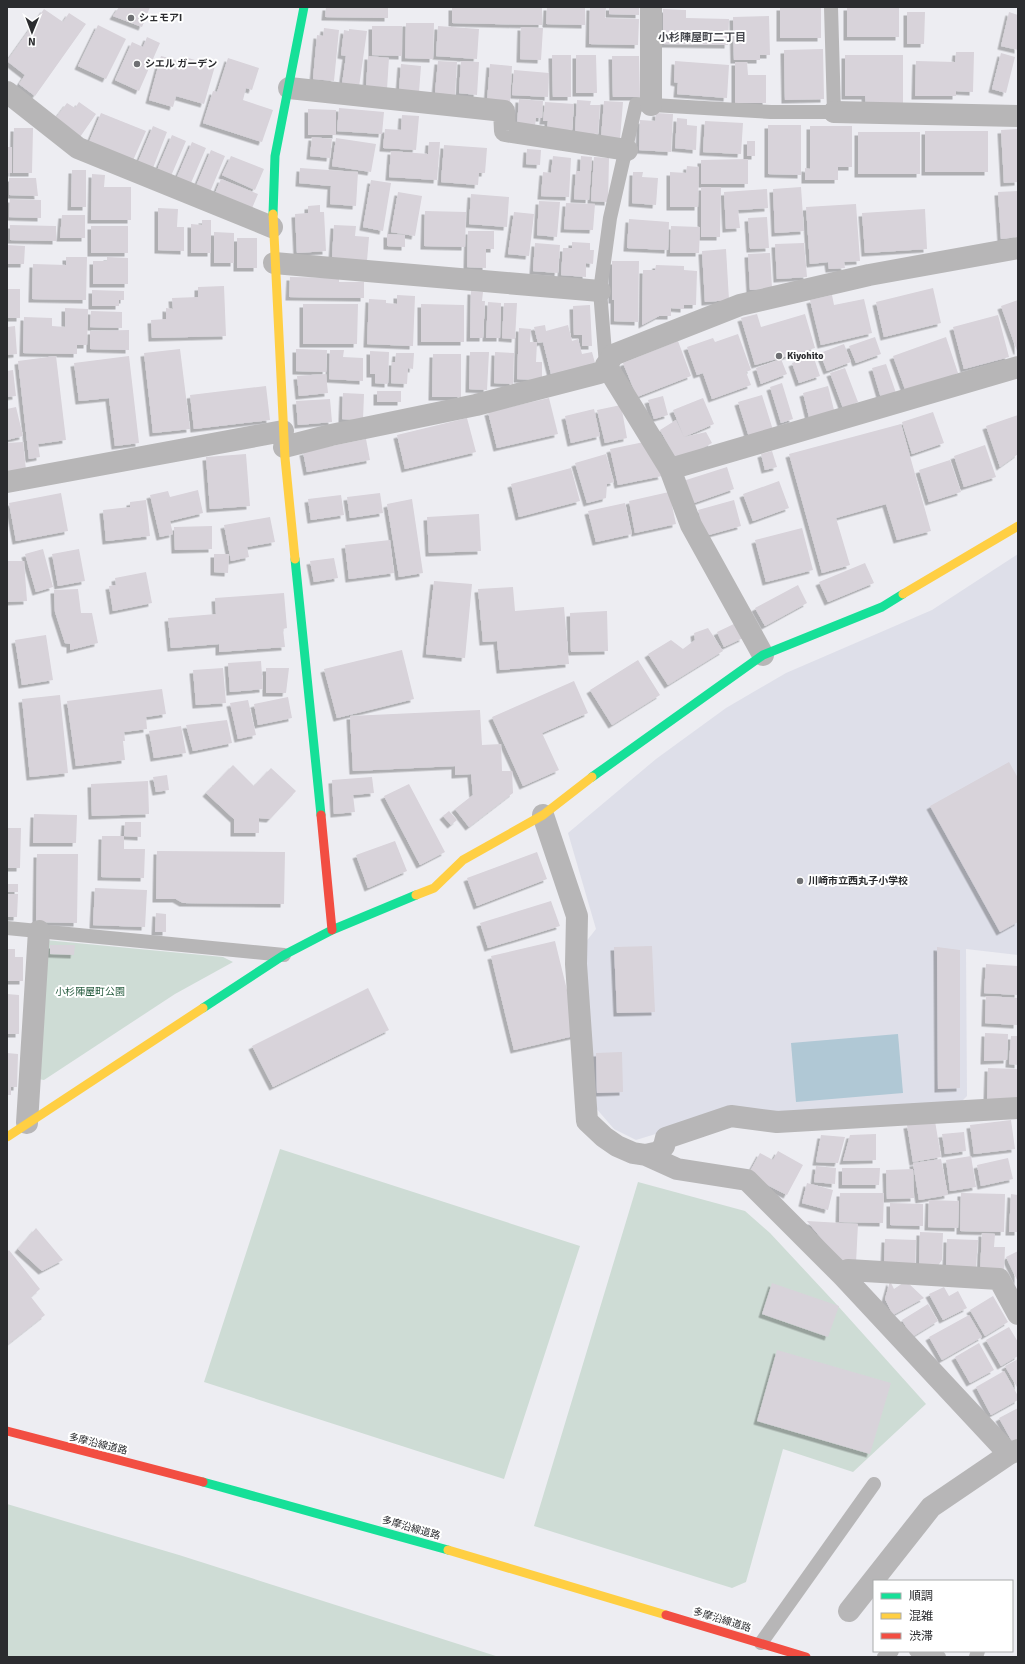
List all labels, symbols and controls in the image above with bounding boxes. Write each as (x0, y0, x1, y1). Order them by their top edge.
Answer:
north arrow (12, 12, 52, 52)
place label: シェモアI (139, 12, 182, 24)
marker: シェモアI (126, 13, 136, 23)
district label: 小杉陣屋町二丁目 (658, 31, 746, 44)
text: N (28, 35, 36, 48)
place label: シエル ガーデン (145, 58, 217, 70)
marker: シエル ガーデン (132, 59, 142, 69)
place label: Kiyohito (787, 350, 823, 362)
marker: Kiyohito (774, 351, 784, 361)
place label: 川崎市立西丸子小学校 (808, 875, 908, 887)
marker: 川崎市立西丸子小学校 (795, 876, 805, 886)
park label: 小杉陣屋町公園 (55, 986, 125, 998)
street label: 多摩沿線道路 (67, 1431, 129, 1457)
street label: 多摩沿線道路 (381, 1514, 441, 1542)
legend (873, 1580, 1013, 1652)
text: 順調 (909, 1589, 933, 1604)
street label: 多摩沿線道路 (692, 1605, 752, 1635)
text: 混雑 (909, 1609, 933, 1624)
text: 渋滞 (909, 1629, 933, 1644)

